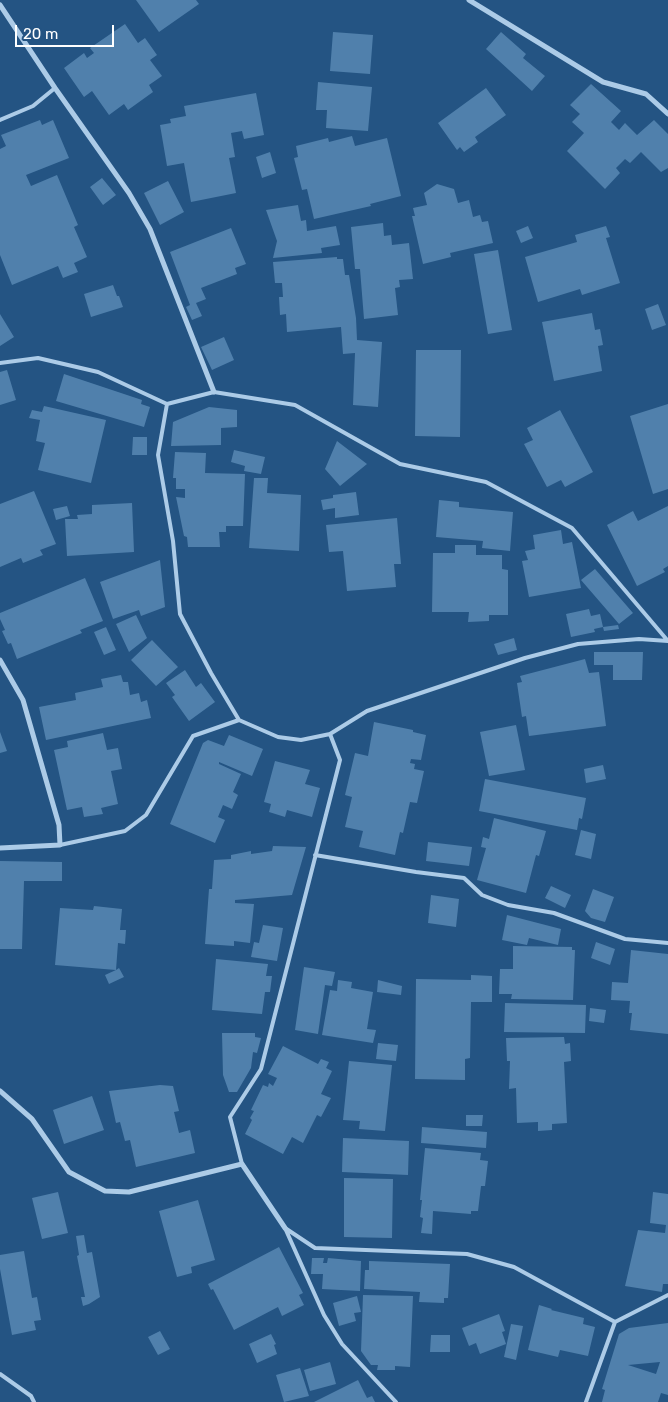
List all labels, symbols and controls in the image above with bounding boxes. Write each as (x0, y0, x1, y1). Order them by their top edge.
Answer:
scale bar (18, 15, 116, 47)
text: 20 m (23, 25, 58, 43)

